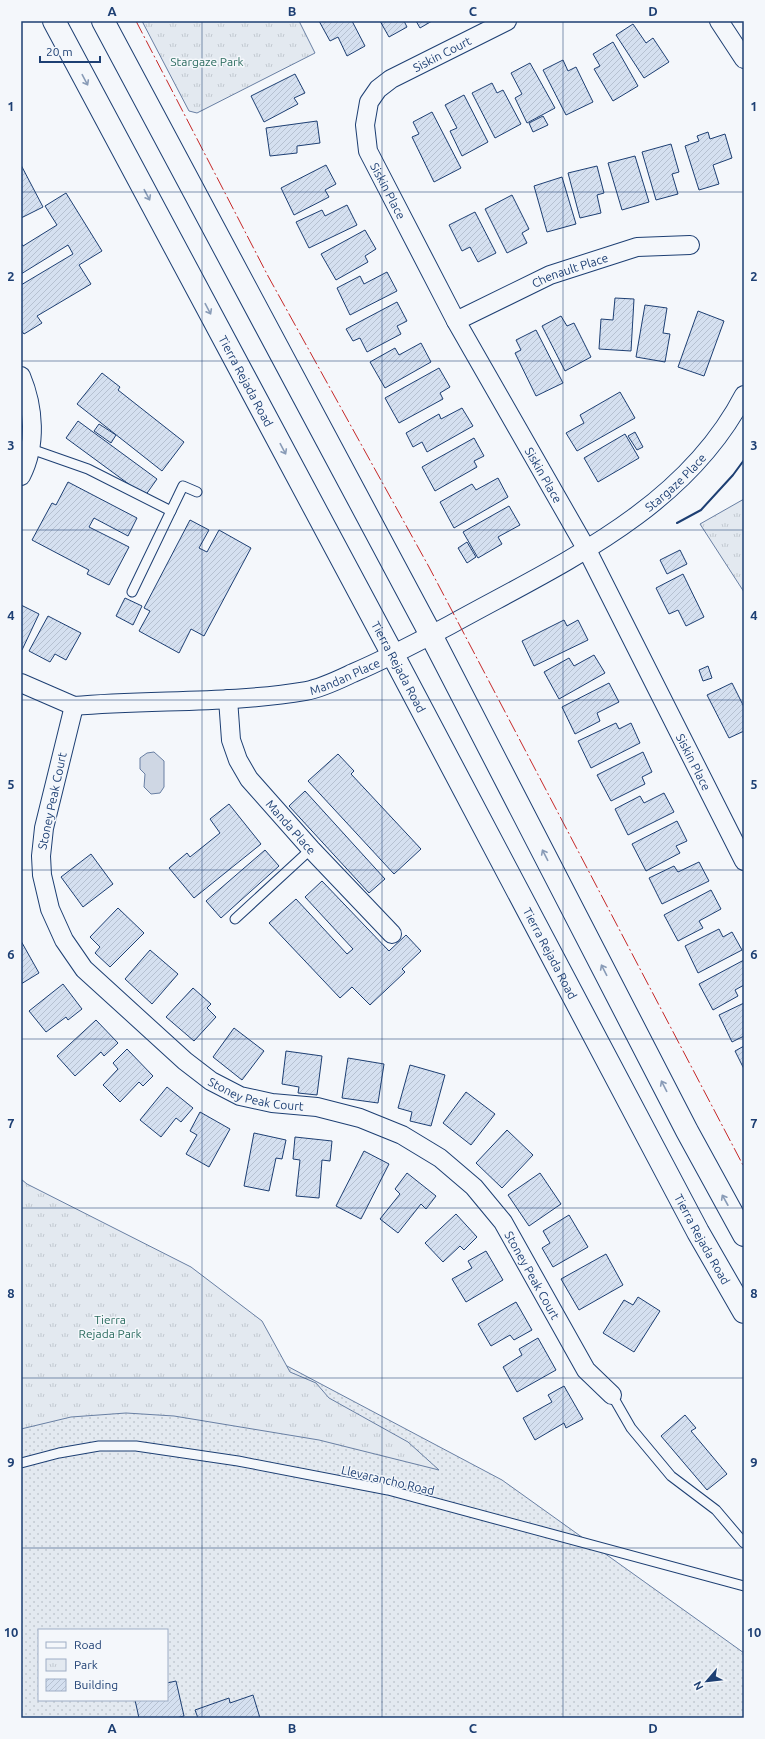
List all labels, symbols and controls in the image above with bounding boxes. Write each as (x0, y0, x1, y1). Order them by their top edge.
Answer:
text: A (107, 4, 117, 18)
text: B (288, 4, 297, 18)
text: C (469, 4, 478, 18)
text: D (648, 4, 658, 18)
street label: Siskin Court (411, 34, 473, 74)
scale bar (40, 38, 100, 64)
text: 20 m (46, 45, 73, 58)
park label: Stargaze Park (170, 55, 244, 68)
one-way arrow (82, 74, 90, 86)
text: 1 (7, 99, 15, 113)
text: 1 (750, 99, 758, 113)
street label: Siskin Place (369, 160, 408, 221)
one-way arrow (143, 188, 151, 200)
street label: Chenault Place (529, 250, 609, 289)
text: 2 (7, 269, 15, 283)
text: 2 (750, 269, 758, 283)
one-way arrow (205, 303, 212, 315)
street label: Tierra Rejada Road (217, 333, 276, 429)
text: 3 (7, 438, 15, 452)
text: 3 (750, 438, 758, 452)
one-way arrow (279, 442, 287, 454)
street label: Siskin Place (523, 445, 565, 505)
street label: Stargaze Place (642, 451, 708, 513)
text: 4 (7, 608, 15, 622)
text: 4 (750, 608, 758, 622)
street label: Tierra Rejada Road (370, 619, 429, 714)
street label: Mandan Place (308, 655, 382, 697)
street label: Siskin Place (674, 731, 714, 792)
street label: Stoney Peak Court (35, 751, 69, 851)
text: 5 (7, 777, 15, 791)
text: 5 (750, 777, 758, 791)
street label: Manda Place (264, 797, 319, 857)
one-way arrow (540, 849, 548, 861)
street label: Tierra Rejada Road (521, 905, 580, 1001)
text: 6 (7, 947, 15, 961)
text: 6 (750, 947, 758, 961)
one-way arrow (600, 965, 608, 977)
street label: Stoney Peak Court (206, 1074, 304, 1112)
one-way arrow (660, 1080, 667, 1092)
text: 7 (7, 1116, 15, 1130)
text: 7 (750, 1116, 758, 1130)
street label: Tierra Rejada Road (673, 1192, 733, 1286)
one-way arrow (721, 1195, 729, 1207)
street label: Stoney Peak Court (503, 1229, 563, 1322)
text: 8 (7, 1286, 15, 1300)
text: 8 (750, 1286, 758, 1300)
park label: Tierra Rejada Park (79, 1313, 141, 1340)
text: 9 (7, 1455, 15, 1469)
text: 9 (750, 1455, 758, 1469)
street label: Llevarancho Road (340, 1463, 436, 1497)
text: 10 (4, 1625, 18, 1639)
text: 10 (747, 1625, 761, 1639)
legend (38, 1629, 168, 1701)
text: Road (74, 1638, 102, 1651)
text: Park (74, 1658, 98, 1671)
north arrow (687, 1661, 727, 1701)
text: Building (74, 1678, 118, 1691)
text: N (691, 1679, 705, 1692)
text: A (107, 1721, 117, 1735)
text: B (288, 1721, 297, 1735)
text: C (469, 1721, 478, 1735)
text: D (648, 1721, 658, 1735)

